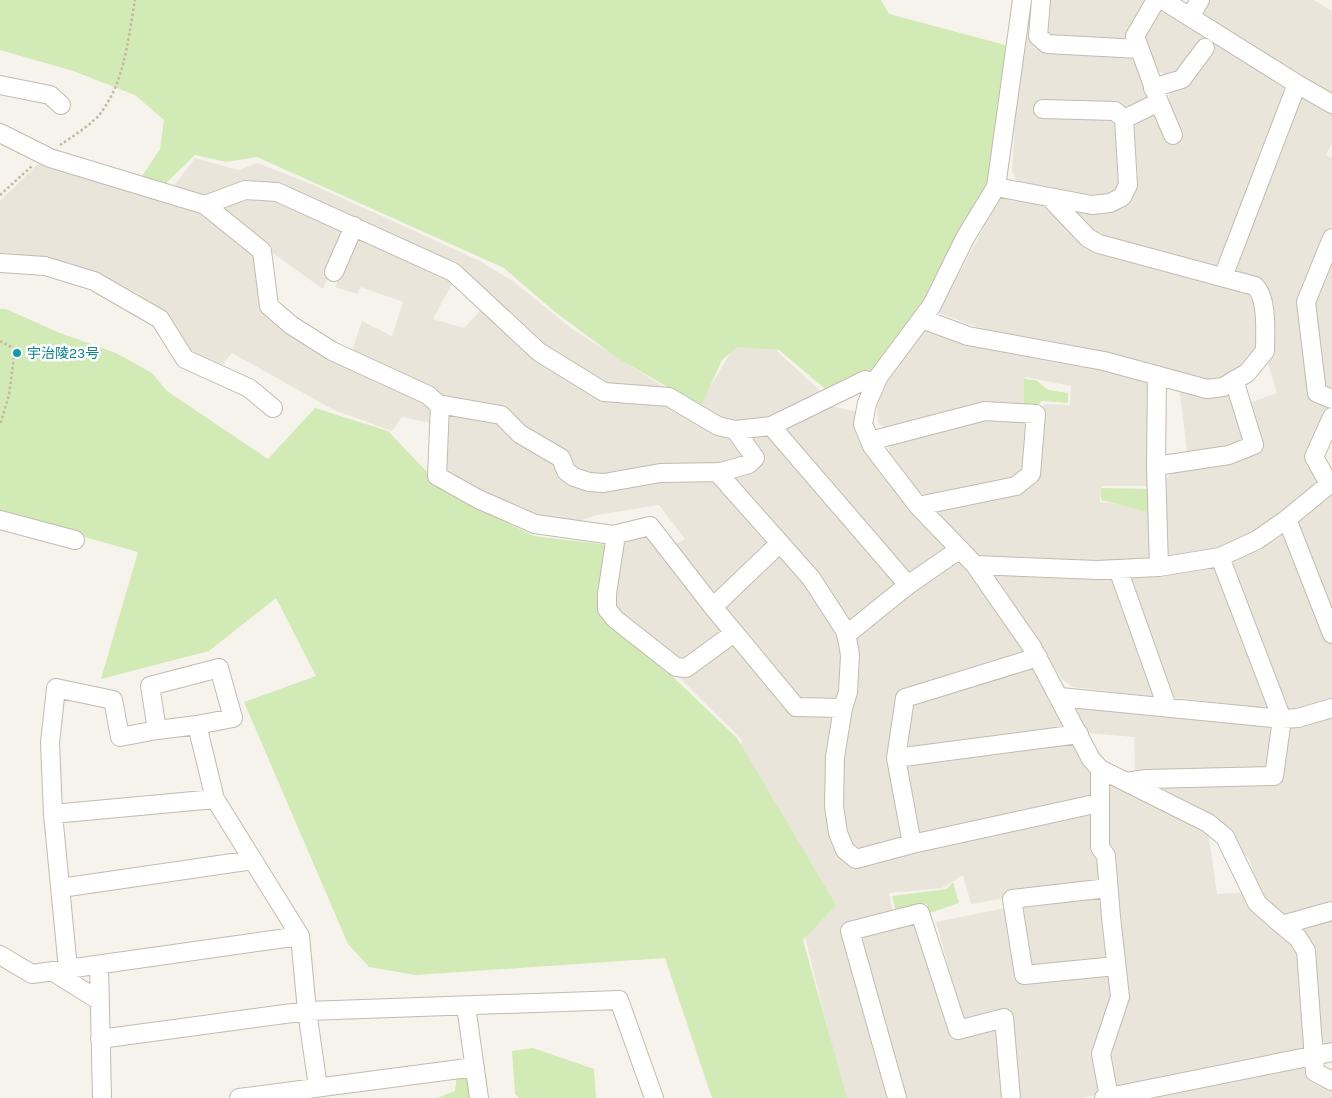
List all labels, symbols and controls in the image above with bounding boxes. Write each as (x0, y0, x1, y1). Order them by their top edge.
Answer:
place label: 宇治陵23号 (27, 345, 99, 362)
marker: 宇治陵23号 (11, 347, 23, 359)

